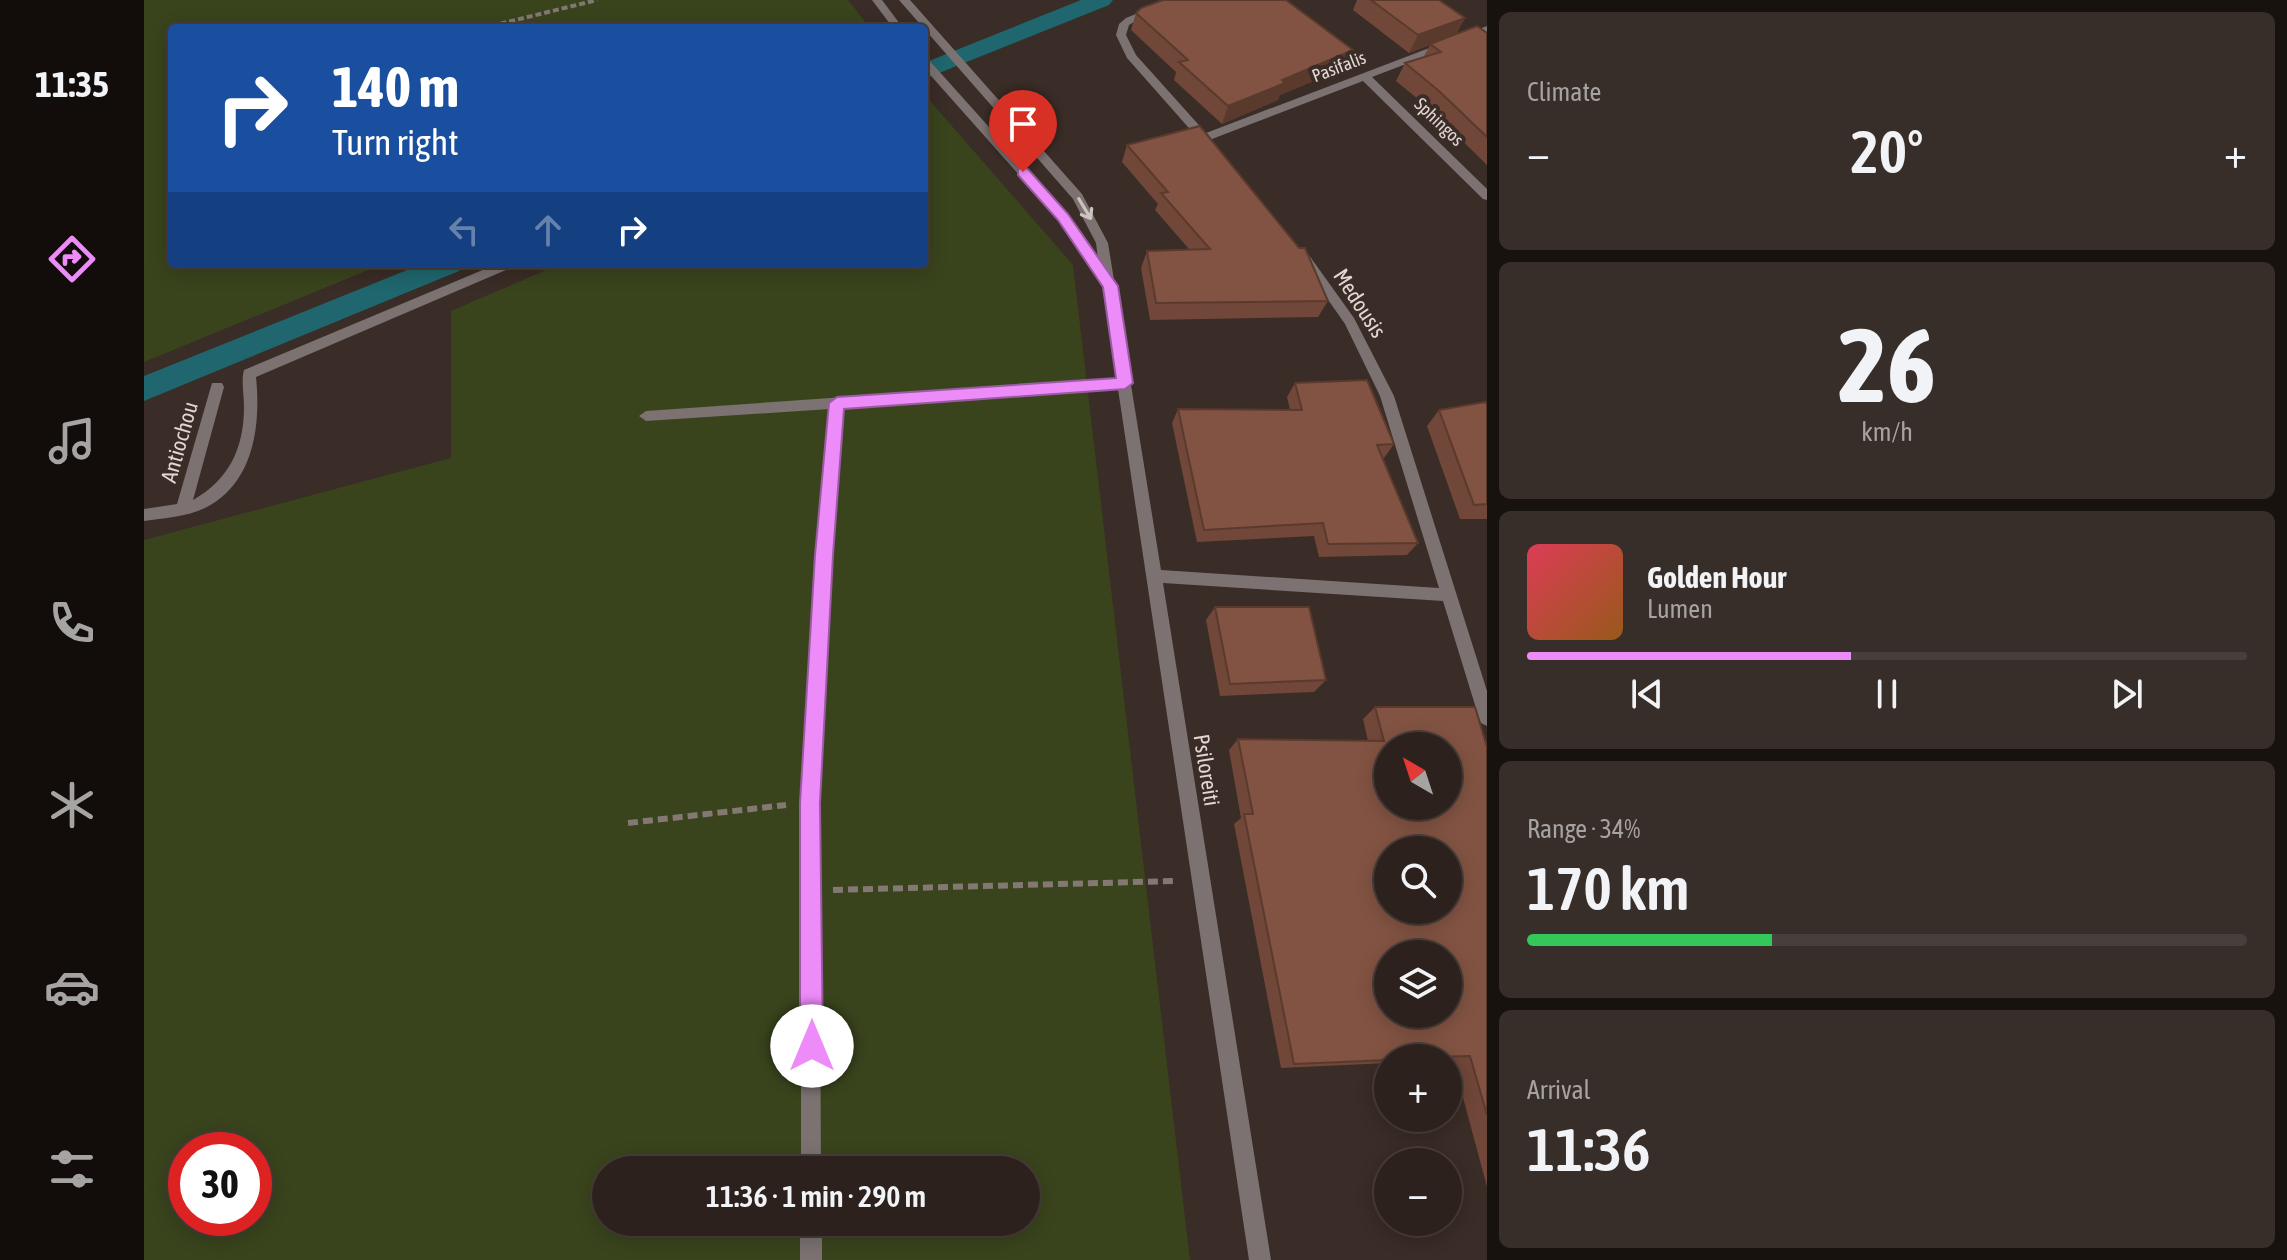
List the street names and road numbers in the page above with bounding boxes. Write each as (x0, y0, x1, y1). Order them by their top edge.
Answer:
street label: Pasifalis (1309, 47, 1369, 86)
street label: Sphingos (1411, 93, 1468, 150)
street label: Medousis (1328, 264, 1392, 342)
street label: Antiochou (155, 399, 203, 485)
street label: Psiloreiti (1188, 732, 1226, 808)

